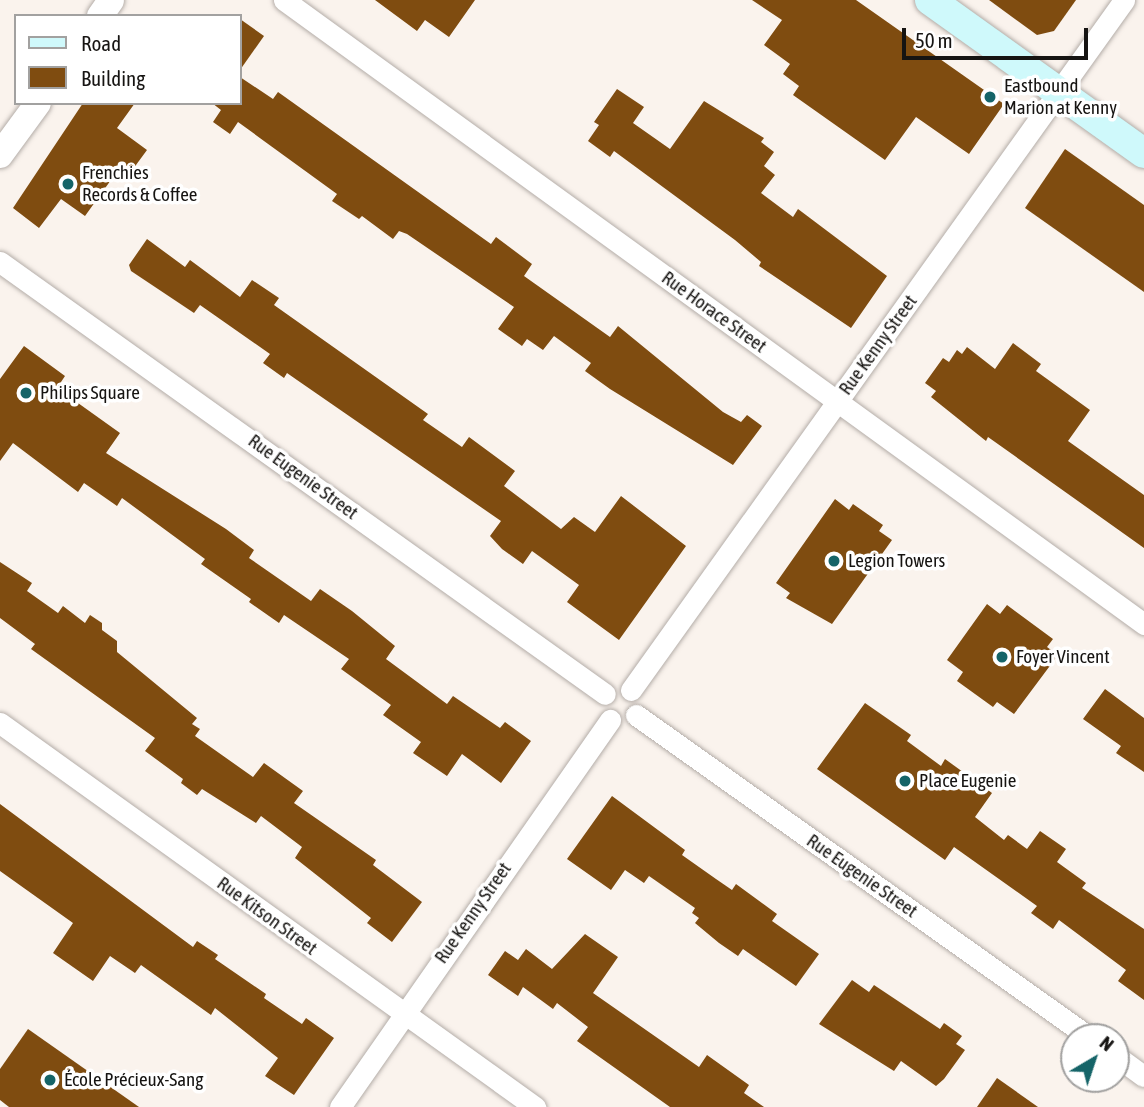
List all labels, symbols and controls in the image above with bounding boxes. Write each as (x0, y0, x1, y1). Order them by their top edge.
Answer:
legend (14, 14, 242, 105)
scale bar (906, 14, 1092, 58)
text: 50 m (915, 28, 953, 52)
text: Road (81, 31, 121, 55)
text: Building (81, 66, 145, 90)
place label: Eastbound Marion at Kenny (1004, 75, 1117, 119)
marker: Eastbound Marion at Kenny (982, 89, 998, 105)
place label: Frenchies Records & Coffee (82, 162, 197, 206)
marker: Frenchies Records & Coffee (60, 176, 76, 192)
street label: Rue Horace Street (657, 266, 771, 358)
street label: Rue Kenny Street (834, 291, 922, 399)
place label: Philips Square (40, 382, 140, 404)
marker: Philips Square (18, 385, 34, 401)
street label: Rue Eugenie Street (244, 430, 362, 524)
place label: Legion Towers (848, 550, 945, 572)
marker: Legion Towers (826, 553, 842, 569)
place label: Foyer Vincent (1016, 646, 1110, 668)
marker: Foyer Vincent (994, 649, 1010, 665)
place label: Place Eugenie (919, 770, 1016, 792)
marker: Place Eugenie (897, 773, 913, 789)
street label: Rue Eugenie Street (802, 829, 922, 923)
street label: Rue Kenny Street (430, 858, 516, 968)
street label: Rue Kitson Street (212, 872, 322, 960)
north arrow (1060, 1023, 1130, 1093)
text: N (1096, 1031, 1118, 1055)
place label: École Précieux-Sang (64, 1069, 203, 1091)
marker: École Précieux-Sang (42, 1072, 58, 1088)

